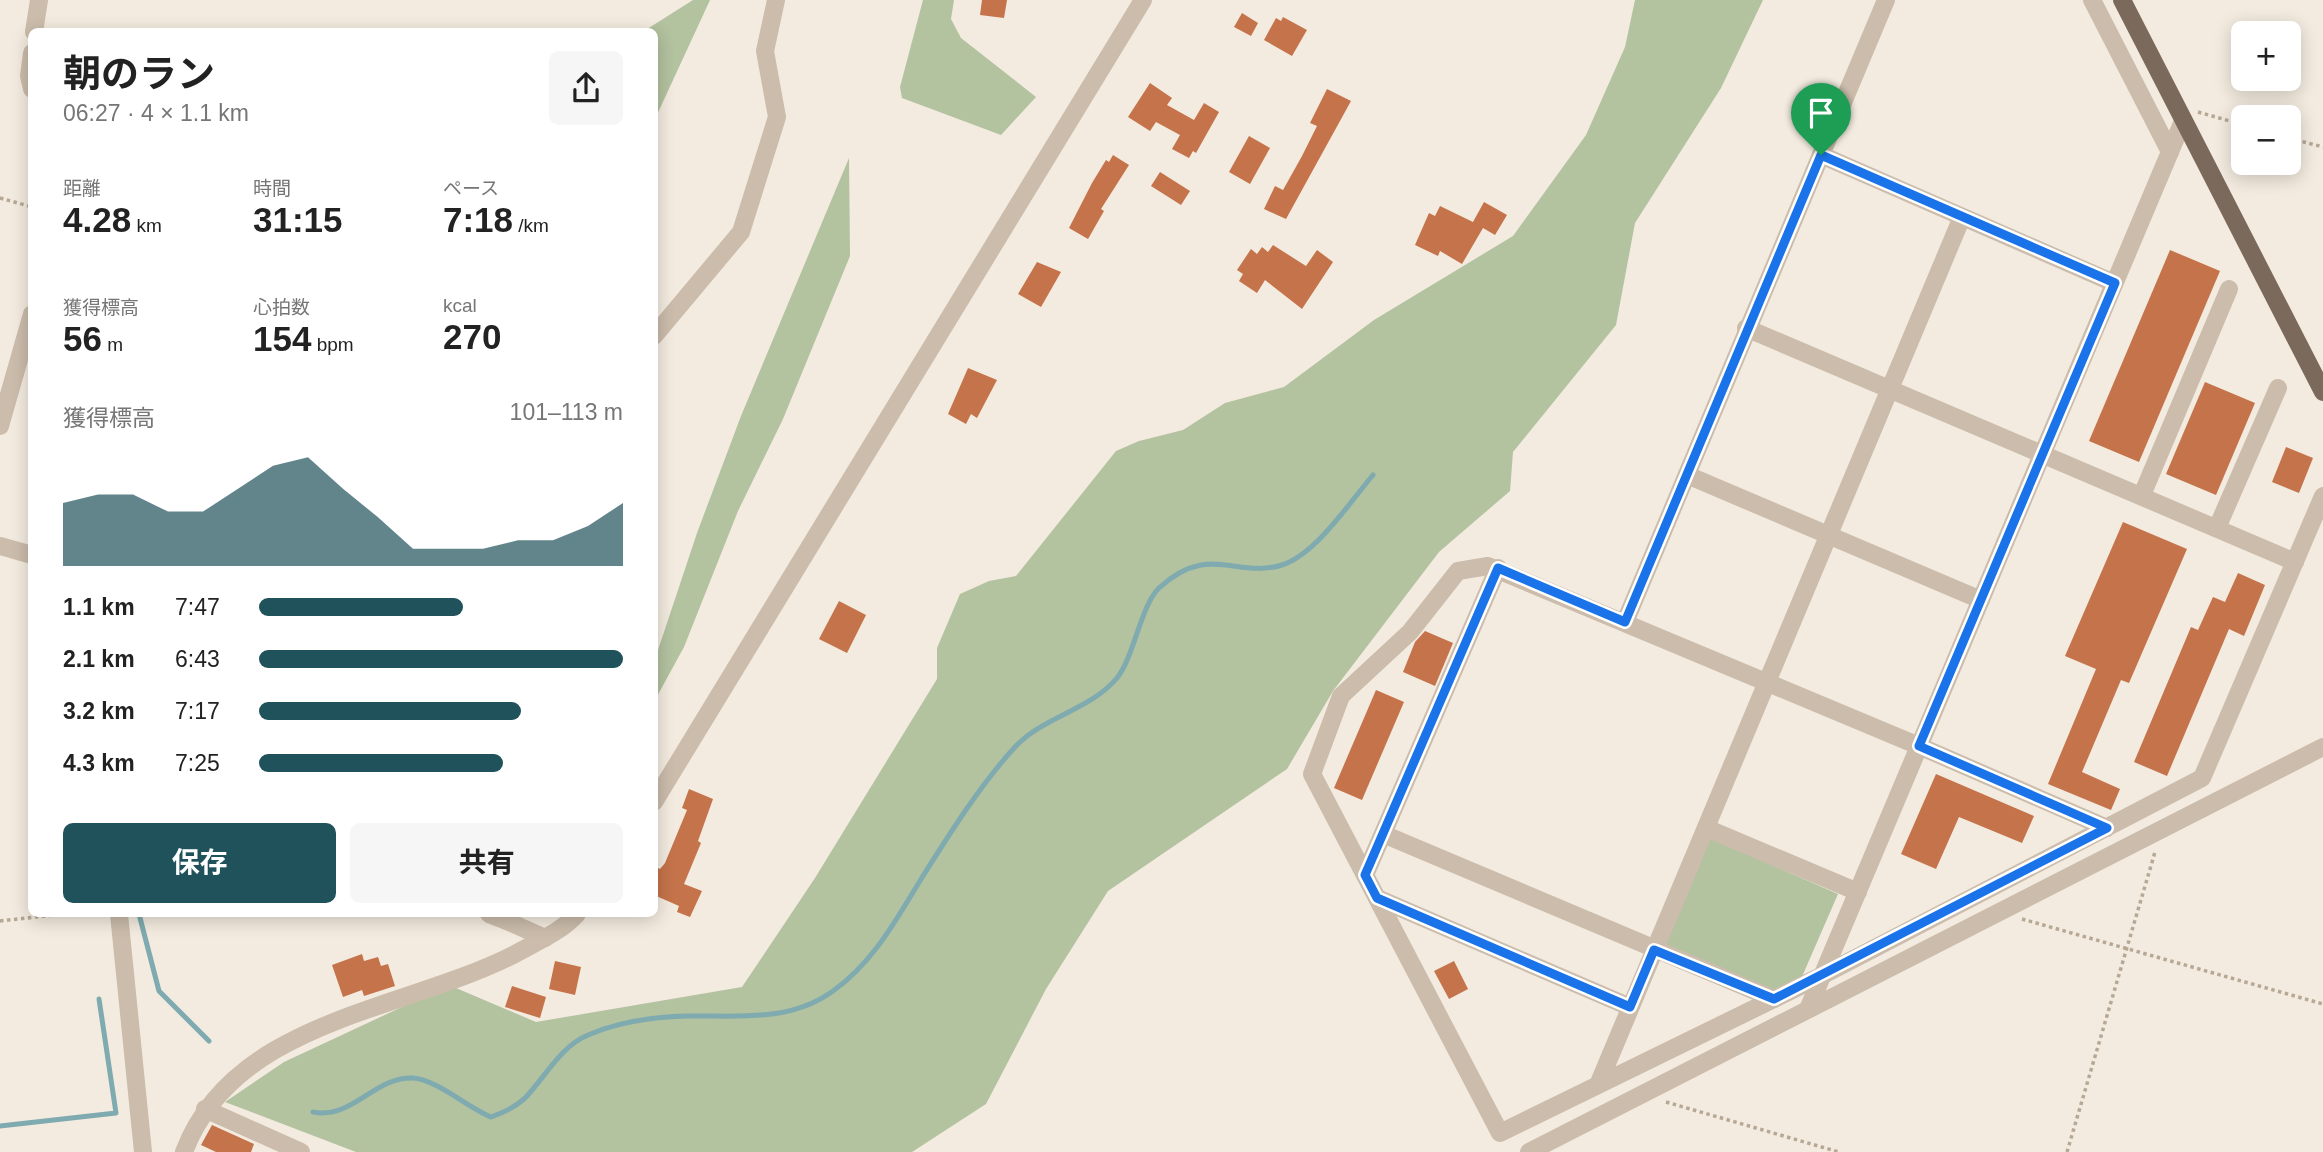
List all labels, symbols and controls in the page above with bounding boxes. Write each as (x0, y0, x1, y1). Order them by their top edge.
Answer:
map controls (2231, 21, 2301, 175)
button: + (2231, 21, 2301, 91)
button: share (549, 51, 623, 125)
text: 朝のラン (63, 53, 215, 95)
pin (1791, 83, 1851, 155)
icon: arrive (1802, 94, 1840, 132)
text: 06:27 · 4 × 1.1 km (63, 100, 249, 126)
button: − (2231, 105, 2301, 175)
text: 距離 (63, 178, 101, 199)
text: 時間 (253, 178, 291, 199)
text: ペース (443, 178, 499, 199)
text: 4.28 (63, 200, 131, 239)
text: 31:15 (253, 200, 343, 239)
text: 7:18 (443, 200, 513, 239)
text: km (131, 215, 162, 236)
text: /km (513, 215, 549, 236)
text: kcal (443, 295, 477, 316)
text: 獲得標高 (63, 297, 139, 318)
text: 心拍数 (253, 297, 310, 318)
text: 270 (443, 317, 501, 356)
text: 56 (63, 319, 102, 358)
text: 154 (253, 319, 311, 358)
text: m (102, 334, 123, 355)
text: bpm (311, 334, 354, 355)
text: 101–113 m (510, 399, 623, 425)
text: 獲得標高 (63, 405, 155, 431)
text: 1.1 km (63, 594, 135, 620)
text: 7:47 (175, 594, 220, 620)
text: 2.1 km (63, 646, 135, 672)
text: 6:43 (175, 646, 220, 672)
text: 3.2 km (63, 698, 135, 724)
text: 7:17 (175, 698, 220, 724)
text: 4.3 km (63, 750, 135, 776)
text: 7:25 (175, 750, 220, 776)
button: 保存 (63, 823, 336, 903)
button: 共有 (350, 823, 623, 903)

